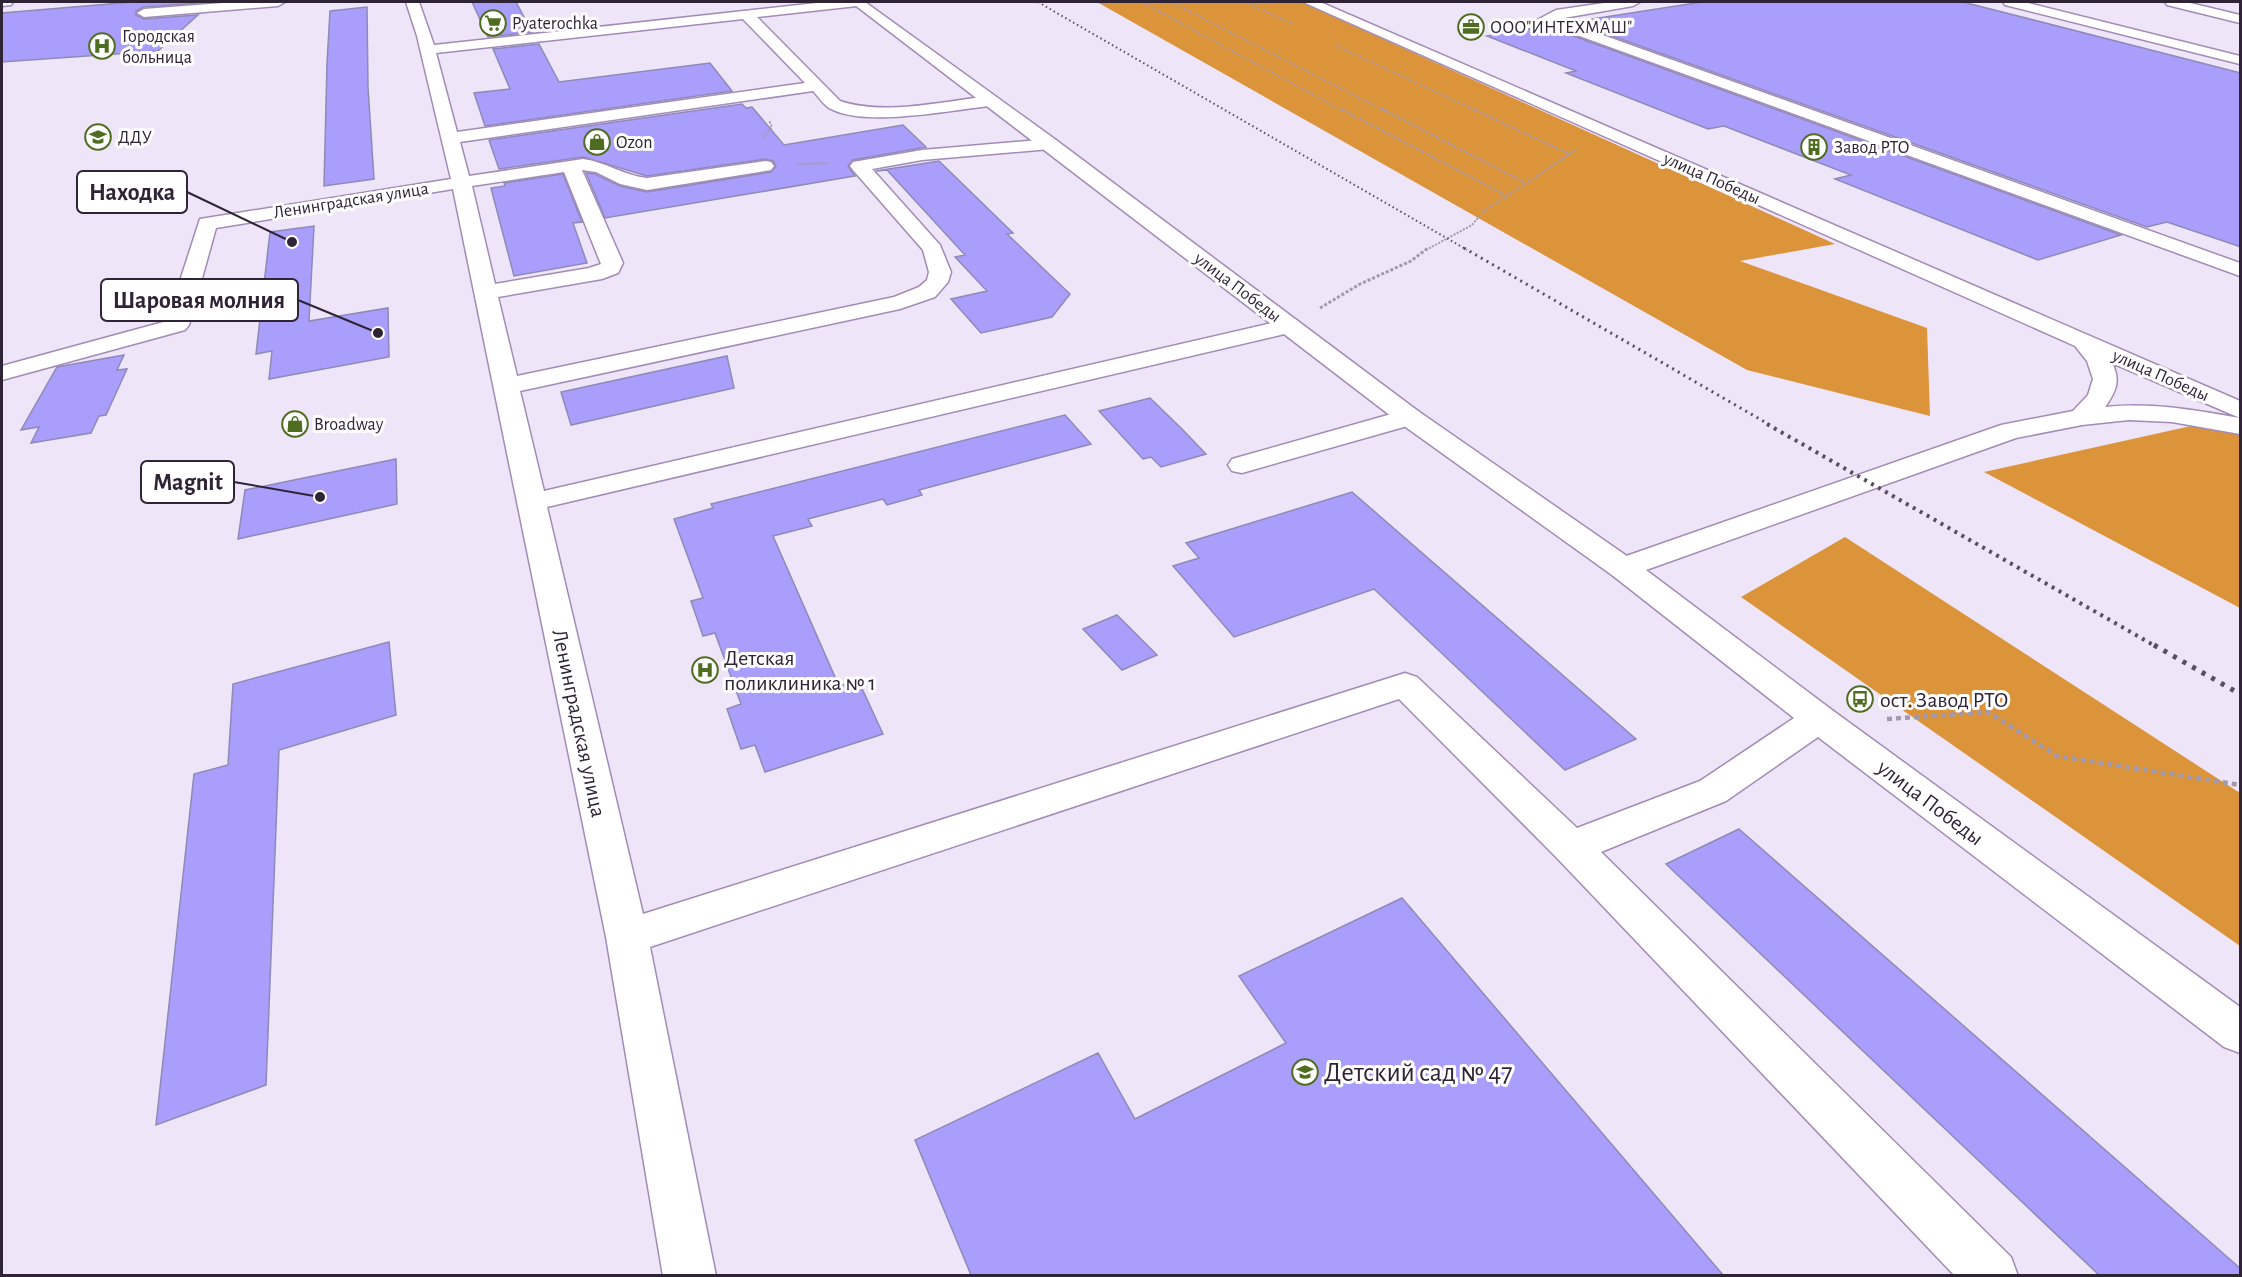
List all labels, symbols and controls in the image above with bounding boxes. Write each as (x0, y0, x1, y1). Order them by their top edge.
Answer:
supermarket icon: Pyaterochka (478, 8, 508, 38)
office icon: ООО"ИНТЕХМАШ" (1456, 12, 1486, 42)
place label: Pyaterochka (512, 15, 598, 33)
place label: ООО"ИНТЕХМАШ" (1490, 19, 1632, 37)
place label: Городская больница (122, 28, 195, 67)
hospital icon: Городская больница (87, 31, 117, 61)
school or university icon: ДДУ (83, 122, 113, 152)
shop icon: Ozon (582, 127, 612, 157)
place label: ДДУ (118, 129, 152, 147)
building icon: Завод РТО (1799, 132, 1829, 162)
place label: Ozon (616, 134, 653, 152)
place label: Завод РТО (1834, 139, 1910, 157)
street label: улица Победы (1660, 148, 1763, 208)
callout: Находка (77, 171, 187, 213)
street label: Ленинградская улица (272, 180, 430, 222)
text: Находка (89, 181, 175, 205)
street label: улица Победы (1190, 248, 1285, 326)
callout: Шаровая молния (101, 279, 298, 321)
text: Шаровая молния (113, 289, 285, 313)
street label: улица Победы (2109, 345, 2212, 405)
shop icon: Broadway (280, 409, 310, 439)
place label: Broadway (314, 416, 384, 434)
callout: Magnit (141, 461, 234, 503)
text: Magnit (153, 471, 223, 495)
street label: Ленинградская улица (548, 627, 610, 819)
place label: Детская поликлиника № 1 (724, 647, 876, 694)
hospital icon: Детская поликлиника № 1 (690, 655, 720, 685)
bus stop icon: ост. Завод РТО (1845, 684, 1875, 714)
place label: ост. Завод РТО (1880, 689, 2009, 711)
street label: улица Победы (1873, 755, 1987, 850)
school or university icon: Детский сад № 47 (1290, 1057, 1320, 1087)
place label: Детский сад № 47 (1324, 1059, 1513, 1086)

